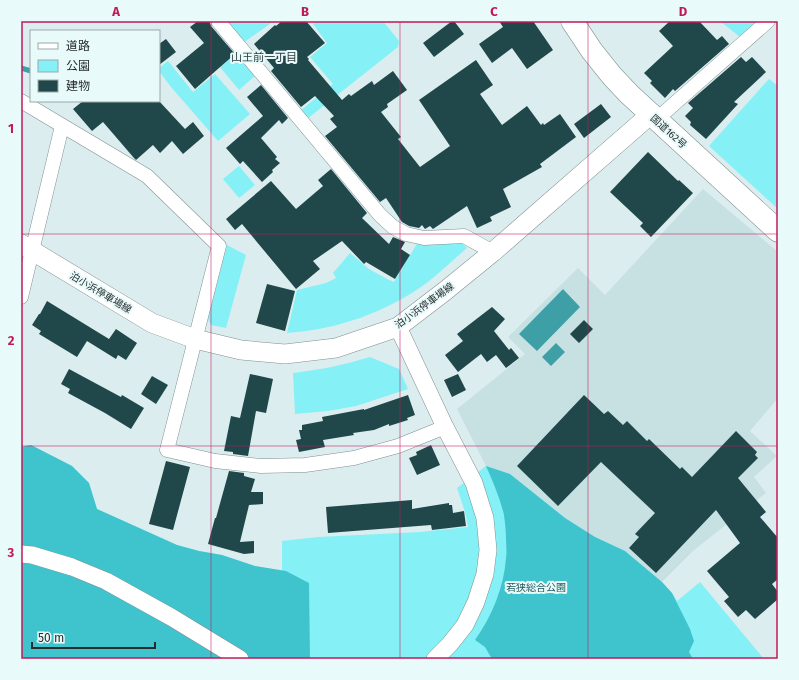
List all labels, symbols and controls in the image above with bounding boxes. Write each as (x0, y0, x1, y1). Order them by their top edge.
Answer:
text: A (111, 4, 120, 19)
text: B (301, 4, 309, 19)
text: C (490, 4, 498, 19)
text: D (679, 4, 688, 19)
legend (30, 30, 160, 102)
text: 道路 (66, 39, 90, 53)
district label: 山王前一丁目 (231, 51, 297, 64)
text: 公園 (66, 59, 90, 73)
text: 建物 (66, 79, 90, 93)
street label: 国道162号 (648, 112, 689, 151)
text: 1 (8, 121, 14, 136)
street label: 泊小浜停車場線 (67, 270, 134, 316)
street label: 泊小浜停車場線 (393, 280, 456, 331)
text: 2 (8, 333, 15, 348)
text: 3 (7, 545, 15, 560)
park label: 若狭総合公園 (506, 582, 566, 594)
scale bar (32, 624, 155, 650)
text: 50 m (38, 631, 64, 645)

